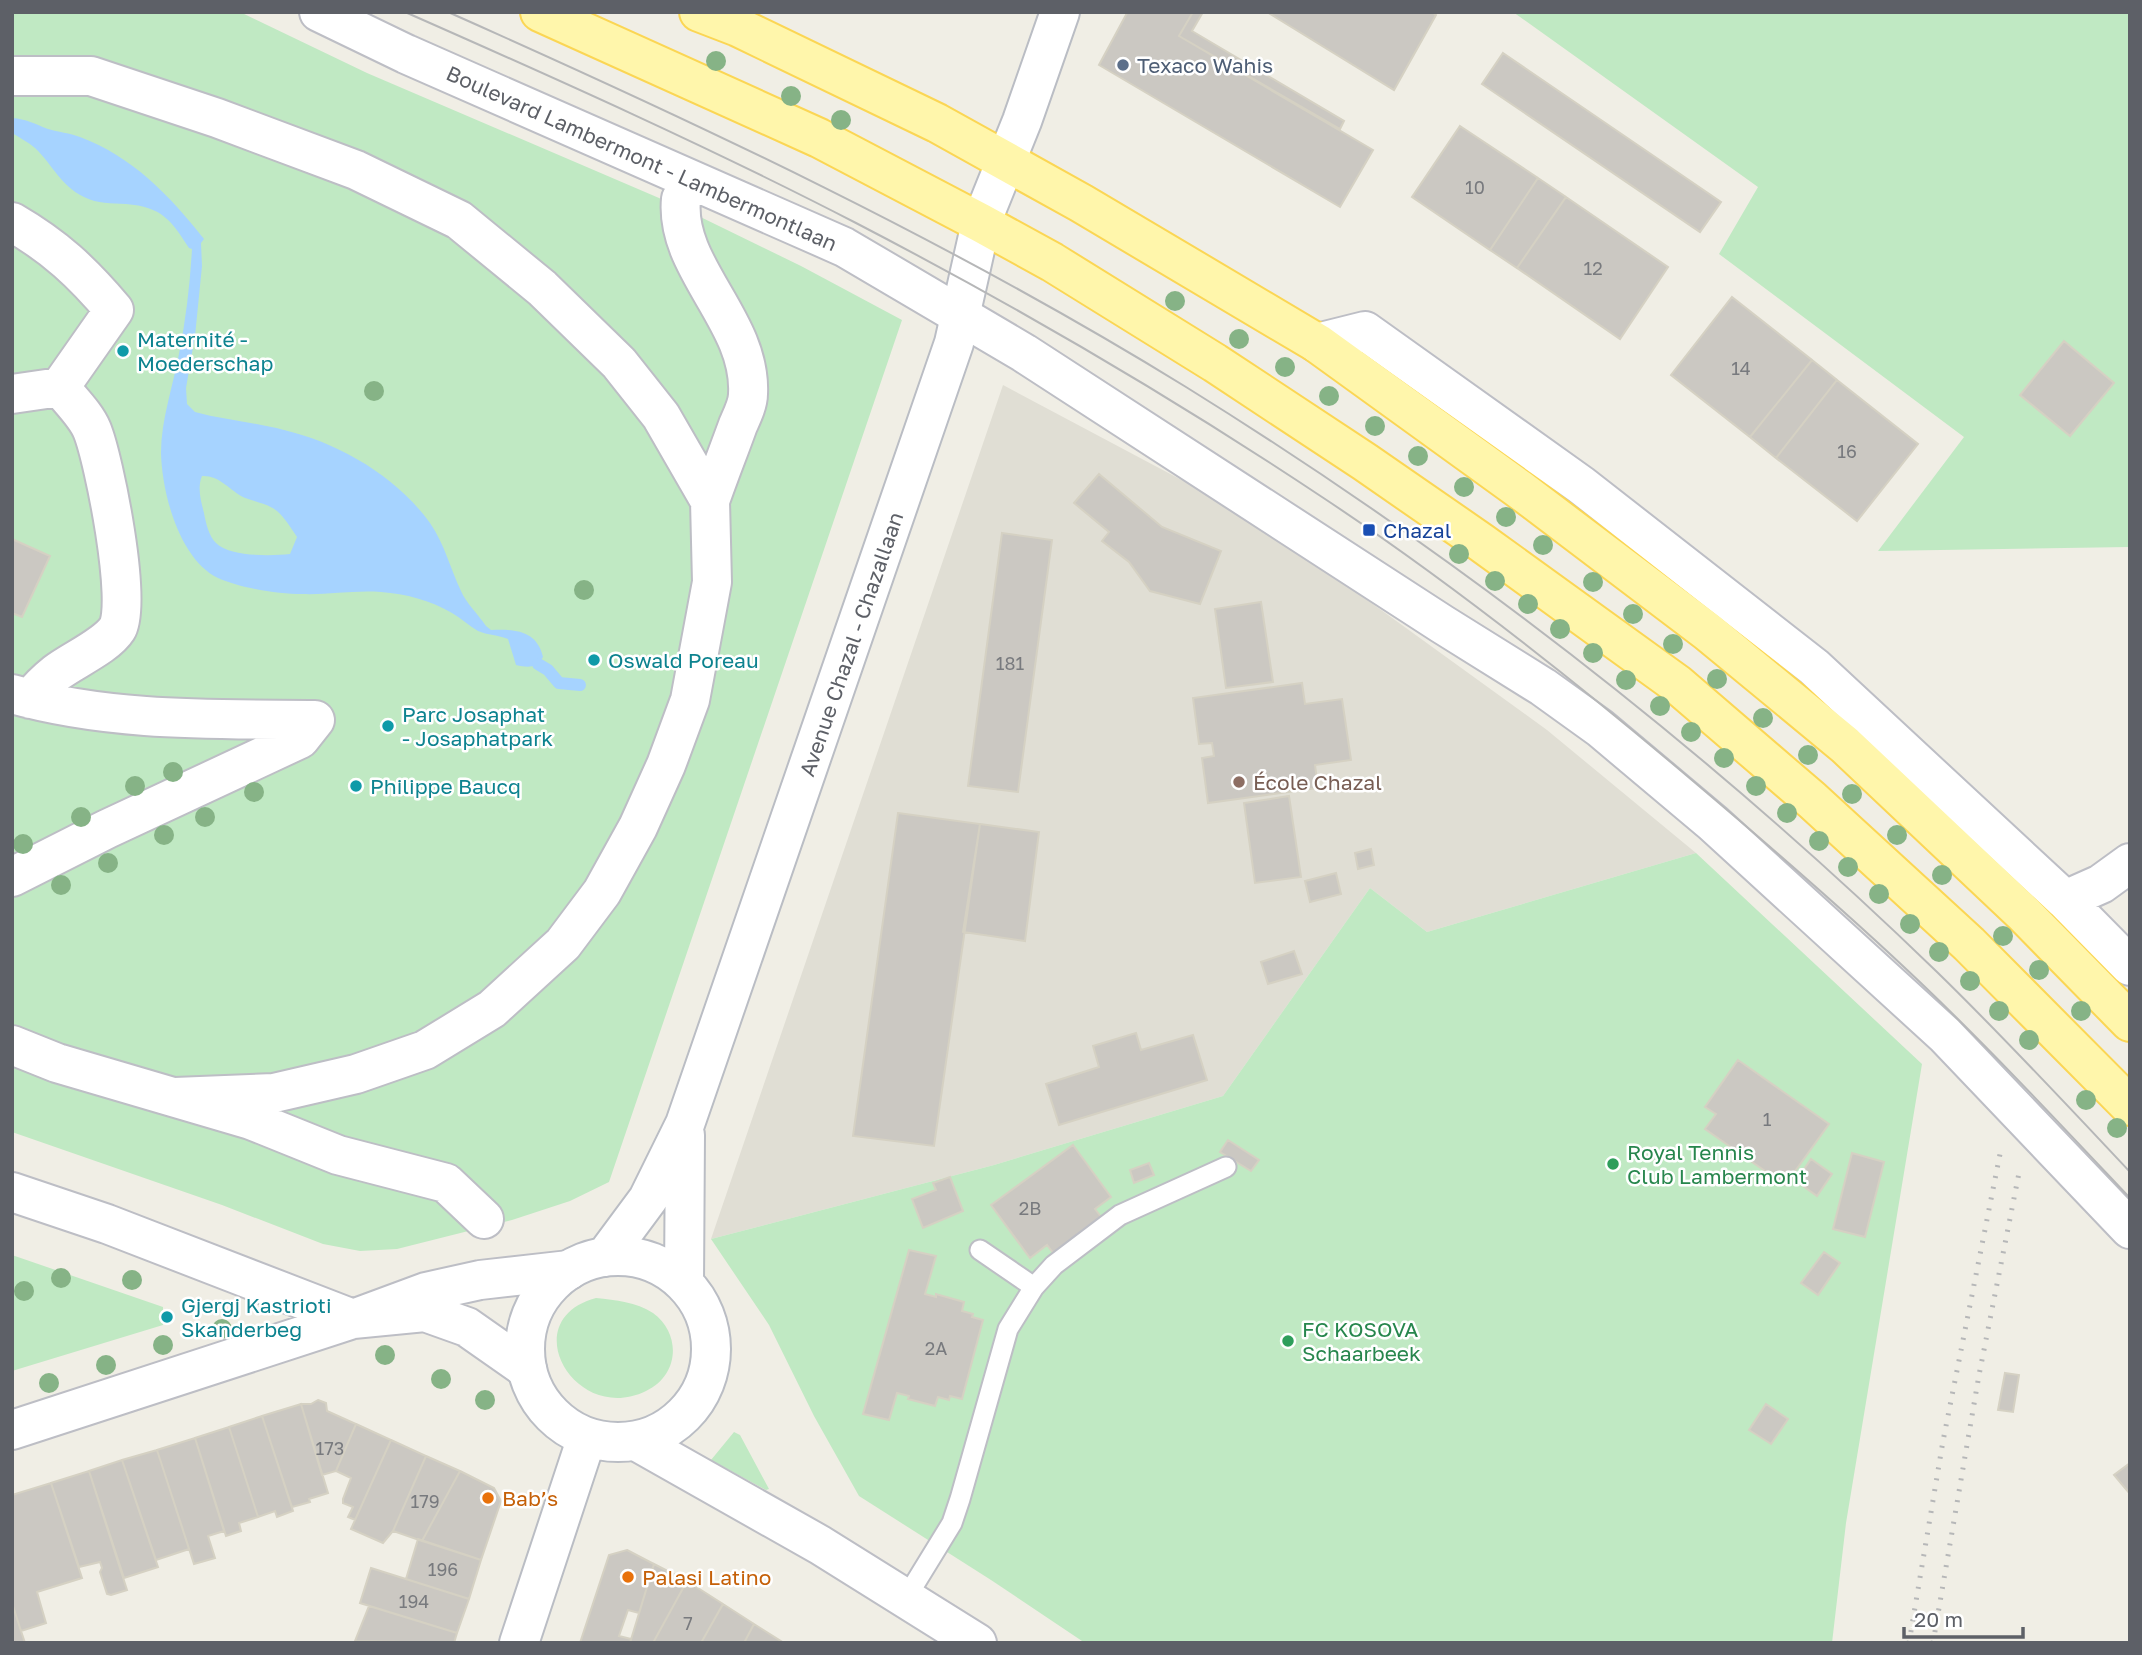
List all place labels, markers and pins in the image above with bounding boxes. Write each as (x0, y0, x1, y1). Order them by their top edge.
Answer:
place label: Texaco Wahis (1137, 52, 1273, 78)
marker: Texaco Wahis (1115, 57, 1131, 73)
place label: Maternité - Moederschap (137, 326, 273, 376)
marker: Maternité - Moederschap (115, 343, 131, 359)
place label: Chazal (1383, 517, 1451, 543)
marker: Chazal (1361, 522, 1377, 538)
place label: Oswald Poreau (608, 647, 759, 673)
marker: Oswald Poreau (586, 652, 602, 668)
place label: Parc Josaphat - Josaphatpark (402, 701, 553, 751)
marker: Parc Josaphat - Josaphatpark (380, 718, 396, 734)
place label: École Chazal (1253, 769, 1382, 795)
place label: Philippe Baucq (370, 773, 521, 799)
marker: École Chazal (1231, 774, 1247, 790)
marker: Philippe Baucq (348, 778, 364, 794)
place label: Royal Tennis Club Lambermont (1627, 1139, 1807, 1189)
marker: Royal Tennis Club Lambermont (1605, 1156, 1621, 1172)
place label: Gjergj Kastrioti Skanderbeg (181, 1292, 332, 1342)
marker: Gjergj Kastrioti Skanderbeg (159, 1309, 175, 1325)
place label: FC KOSOVA Schaarbeek (1302, 1316, 1421, 1366)
marker: FC KOSOVA Schaarbeek (1280, 1333, 1296, 1349)
place label: Bab’s (502, 1485, 558, 1511)
marker: Bab’s (480, 1490, 496, 1506)
place label: Palasi Latino (642, 1564, 771, 1590)
marker: Palasi Latino (620, 1569, 636, 1585)

